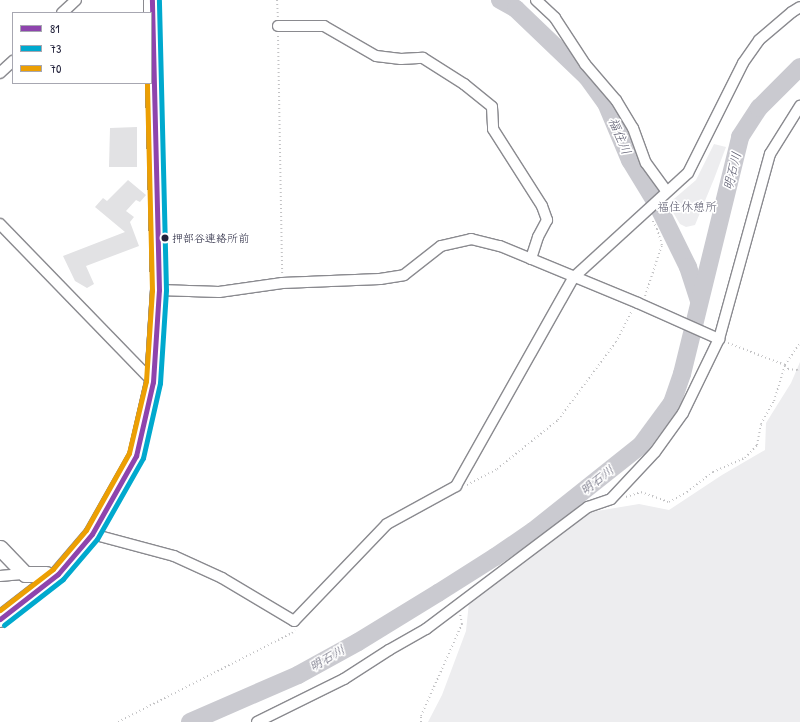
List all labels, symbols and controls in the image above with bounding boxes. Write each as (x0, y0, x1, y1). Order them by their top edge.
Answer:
legend (12, 12, 152, 84)
text: 81 (50, 20, 60, 37)
text: 73 (50, 40, 61, 57)
text: 70 (50, 60, 61, 77)
water label: 福住川 (605, 115, 635, 157)
water label: 明石川 (720, 150, 744, 192)
park label: 福住休憩所 (657, 200, 717, 214)
place label: 押部谷連絡所前 (172, 231, 249, 245)
marker: 押部谷連絡所前 (160, 233, 170, 243)
water label: 明石川 (577, 462, 617, 498)
water label: 明石川 (306, 641, 348, 675)

